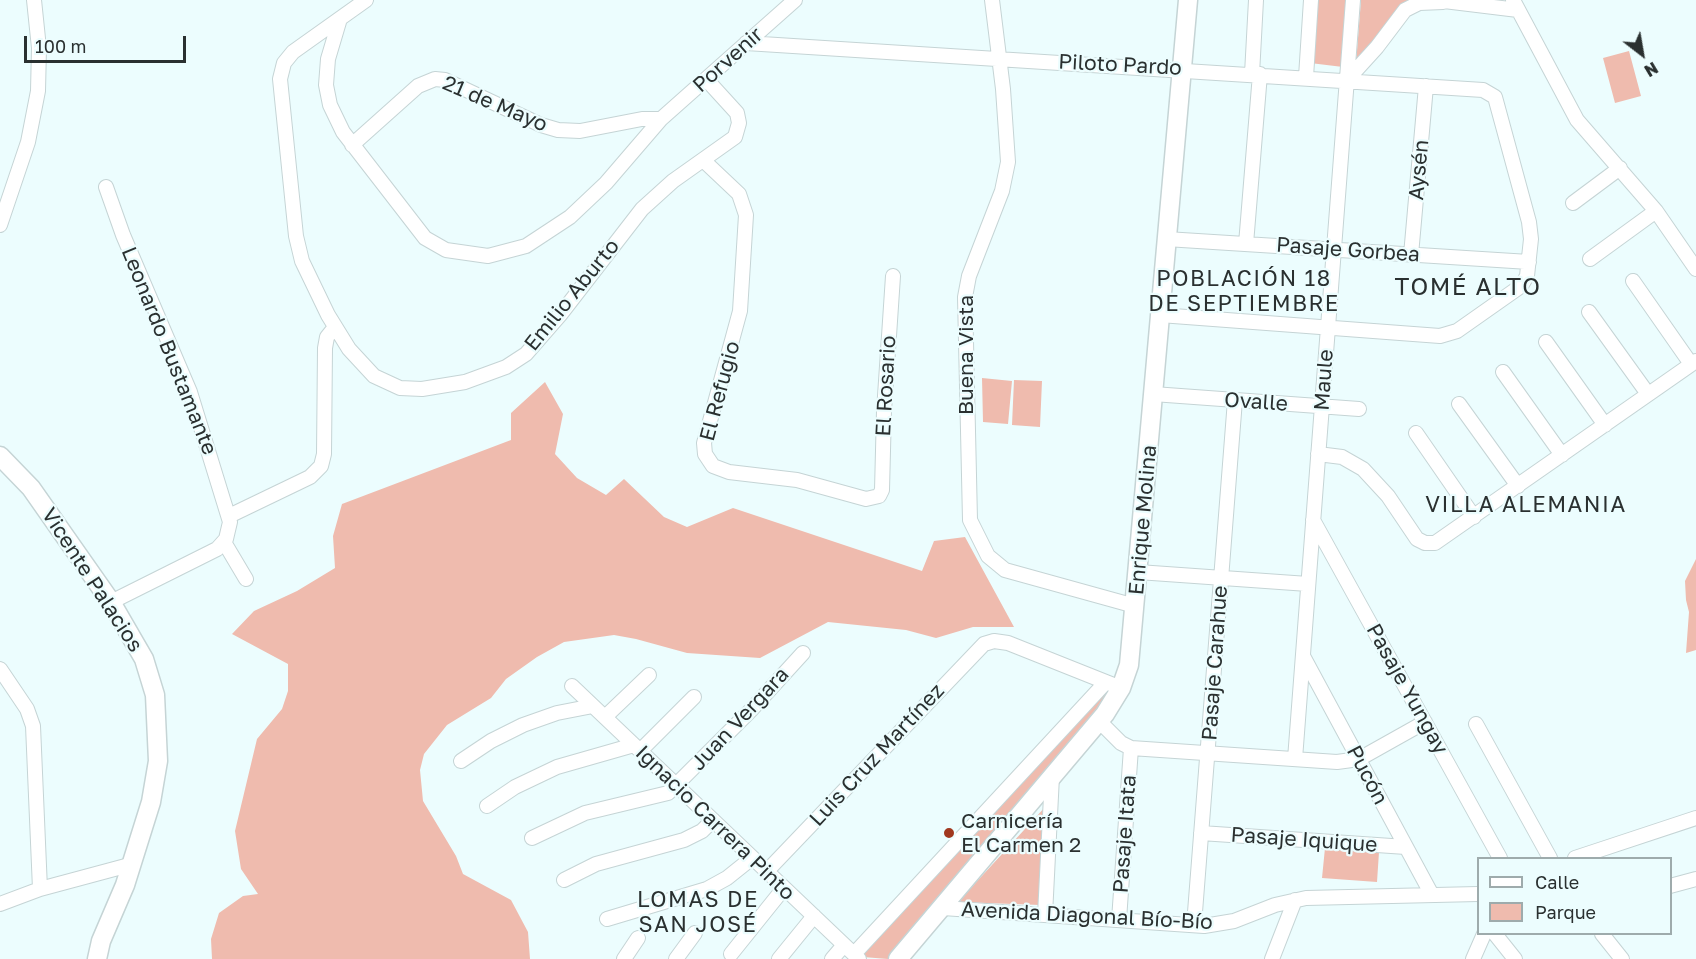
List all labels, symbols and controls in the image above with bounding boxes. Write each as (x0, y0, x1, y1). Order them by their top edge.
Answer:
street label: Porvenir (688, 22, 768, 98)
scale bar (27, 24, 189, 62)
north arrow (1612, 24, 1672, 84)
text: 100 m (35, 35, 86, 57)
street label: Piloto Pardo (1058, 49, 1182, 81)
text: N (1641, 58, 1662, 81)
street label: 21 de Mayo (439, 71, 551, 137)
street label: Aysén (1404, 139, 1434, 201)
street label: Pasaje Gorbea (1275, 232, 1421, 268)
street label: Emilio Aburto (519, 234, 625, 356)
street label: Leonardo Bustamante (116, 243, 222, 459)
district label: POBLACIÓN 18 DE SEPTIEMBRE (1148, 266, 1340, 318)
district label: TOMÉ ALTO (1395, 273, 1541, 301)
street label: Buena Vista (953, 295, 979, 415)
street label: El Rosario (871, 335, 901, 437)
street label: El Refugio (695, 338, 745, 444)
street label: Maule (1309, 349, 1339, 411)
street label: Ovalle (1223, 387, 1289, 417)
street label: Enrique Molina (1124, 444, 1162, 596)
district label: VILLA ALEMANIA (1425, 492, 1627, 518)
street label: Vicente Palacios (36, 503, 148, 657)
street label: Pasaje Carahue (1197, 585, 1233, 741)
street label: Pasaje Yungay (1361, 619, 1453, 759)
street label: Juan Vergara (686, 662, 794, 776)
street label: Luis Cruz Martínez (804, 678, 950, 832)
street label: Ignacio Carrera Pinto (630, 740, 800, 906)
street label: Pucón (1341, 741, 1393, 809)
street label: Pasaje Itata (1108, 774, 1142, 894)
place label: Carnicería El Carmen 2 (961, 808, 1081, 858)
street label: Pasaje Iquique (1230, 822, 1378, 858)
marker: Carnicería El Carmen 2 (942, 826, 956, 840)
legend (1477, 857, 1672, 935)
text: Calle (1535, 871, 1579, 893)
district label: LOMAS DE SAN JOSÉ (637, 887, 759, 938)
street label: Avenida Diagonal Bío-Bío (961, 897, 1213, 935)
text: Parque (1535, 901, 1596, 923)

